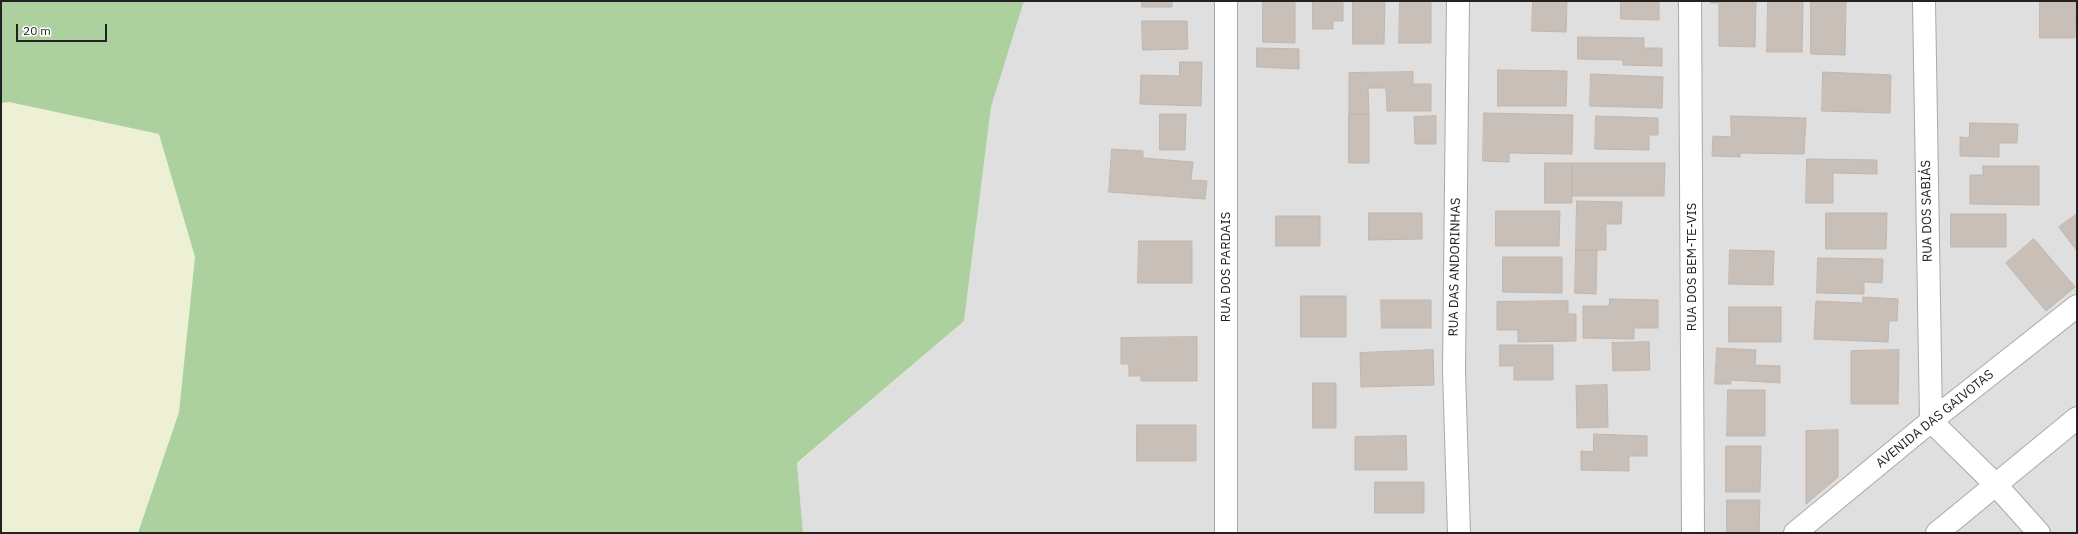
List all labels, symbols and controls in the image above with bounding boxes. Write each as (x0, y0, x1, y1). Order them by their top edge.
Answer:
scale bar (18, 16, 109, 42)
text: 20 m (23, 23, 51, 38)
street label: RUA DOS SABIÁS (1918, 160, 1936, 262)
street label: RUA DAS ANDORINHAS (1446, 197, 1464, 337)
street label: RUA DOS BEM-TE-VIS (1684, 203, 1700, 331)
street label: RUA DOS PARDAIS (1218, 212, 1234, 322)
street label: AVENIDA DAS GAIVOTAS (1873, 367, 1997, 471)

